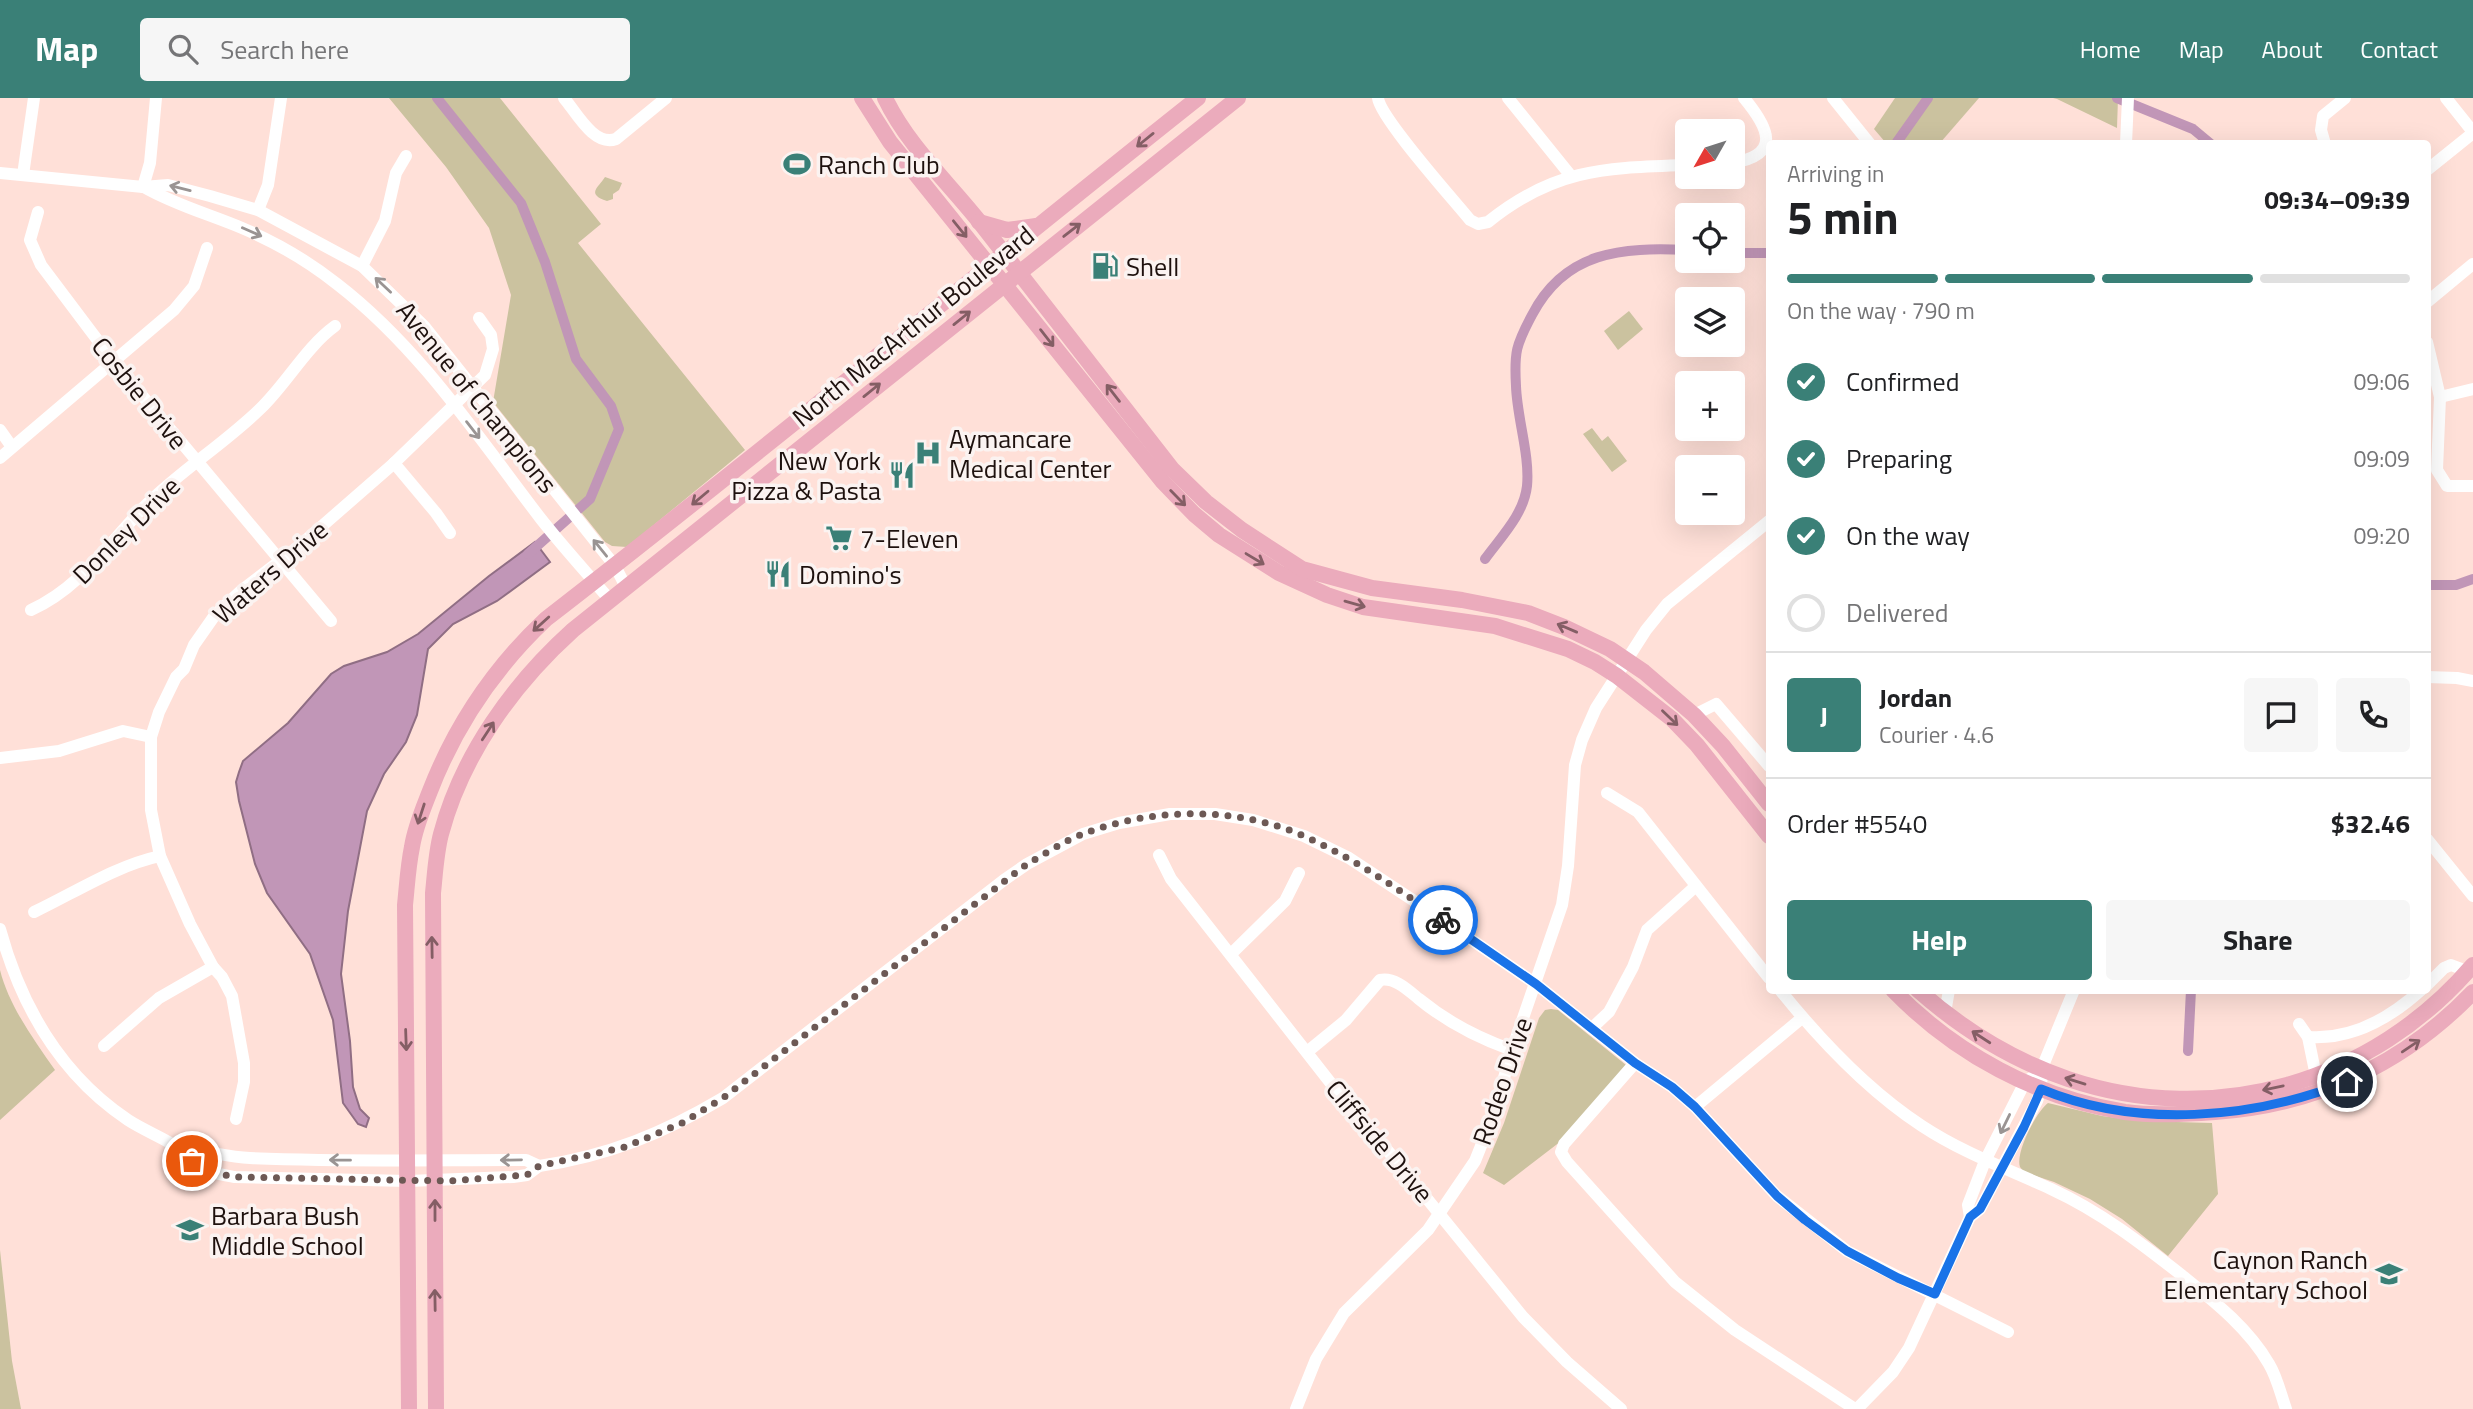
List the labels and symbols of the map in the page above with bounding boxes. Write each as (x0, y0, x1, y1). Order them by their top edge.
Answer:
north arrow (1675, 119, 1745, 189)
one-way arrow (1136, 133, 1154, 148)
place label: Ranch Club (818, 145, 940, 184)
sports icon: Ranch Club (782, 149, 812, 179)
one-way arrow (169, 181, 192, 195)
street label: North MacArthur Boulevard (784, 216, 1042, 436)
one-way arrow (953, 219, 968, 237)
one-way arrow (1063, 223, 1081, 238)
one-way arrow (240, 226, 262, 239)
place label: Shell (1126, 247, 1179, 286)
fuel station icon: Shell (1090, 251, 1120, 281)
one-way arrow (375, 277, 392, 294)
street label: Avenue of Champions (387, 293, 567, 501)
one-way arrow (952, 311, 970, 326)
street label: Cosbie Drive (82, 328, 198, 458)
one-way arrow (1039, 328, 1054, 346)
one-way arrow (863, 382, 881, 398)
one-way arrow (1105, 384, 1120, 403)
place label: Aymancare Medical Center (949, 419, 1112, 488)
one-way arrow (466, 421, 481, 439)
hospital icon: Aymancare Medical Center (913, 438, 943, 468)
place label: New York Pizza & Pasta (731, 441, 881, 510)
restaurant icon: New York Pizza & Pasta (887, 460, 917, 490)
street label: Donley Drive (63, 467, 189, 593)
one-way arrow (1169, 489, 1186, 506)
one-way arrow (691, 491, 709, 506)
street label: Waters Drive (204, 511, 336, 633)
place label: 7-Eleven (860, 519, 959, 558)
supermarket icon: 7-Eleven (824, 523, 854, 553)
one-way arrow (592, 539, 607, 557)
one-way arrow (1244, 552, 1264, 566)
place label: Domino's (799, 555, 902, 594)
restaurant icon: Domino's (763, 559, 793, 589)
one-way arrow (1344, 599, 1366, 612)
one-way arrow (532, 616, 550, 632)
one-way arrow (1557, 621, 1578, 634)
one-way arrow (1662, 710, 1679, 727)
one-way arrow (482, 721, 496, 741)
one-way arrow (414, 803, 427, 825)
courier (1408, 885, 1478, 955)
one-way arrow (425, 935, 439, 958)
street label: Rodeo Drive (1462, 1012, 1542, 1150)
one-way arrow (400, 1028, 413, 1051)
one-way arrow (1972, 1030, 1991, 1045)
one-way arrow (2401, 1039, 2420, 1053)
pin (2317, 1052, 2377, 1112)
street label: Cliffside Drive (1317, 1071, 1443, 1211)
one-way arrow (2064, 1073, 2086, 1086)
one-way arrow (2262, 1082, 2285, 1096)
one-way arrow (1997, 1113, 2011, 1134)
pin (162, 1131, 222, 1191)
one-way arrow (329, 1153, 352, 1167)
one-way arrow (500, 1153, 523, 1167)
place label: Barbara Bush Middle School (211, 1196, 364, 1265)
one-way arrow (428, 1199, 442, 1222)
school or university icon: Barbara Bush Middle School (175, 1215, 205, 1245)
place label: Caynon Ranch Elementary School (2163, 1240, 2368, 1309)
school or university icon: Caynon Ranch Elementary School (2374, 1259, 2404, 1289)
one-way arrow (429, 1288, 442, 1311)

